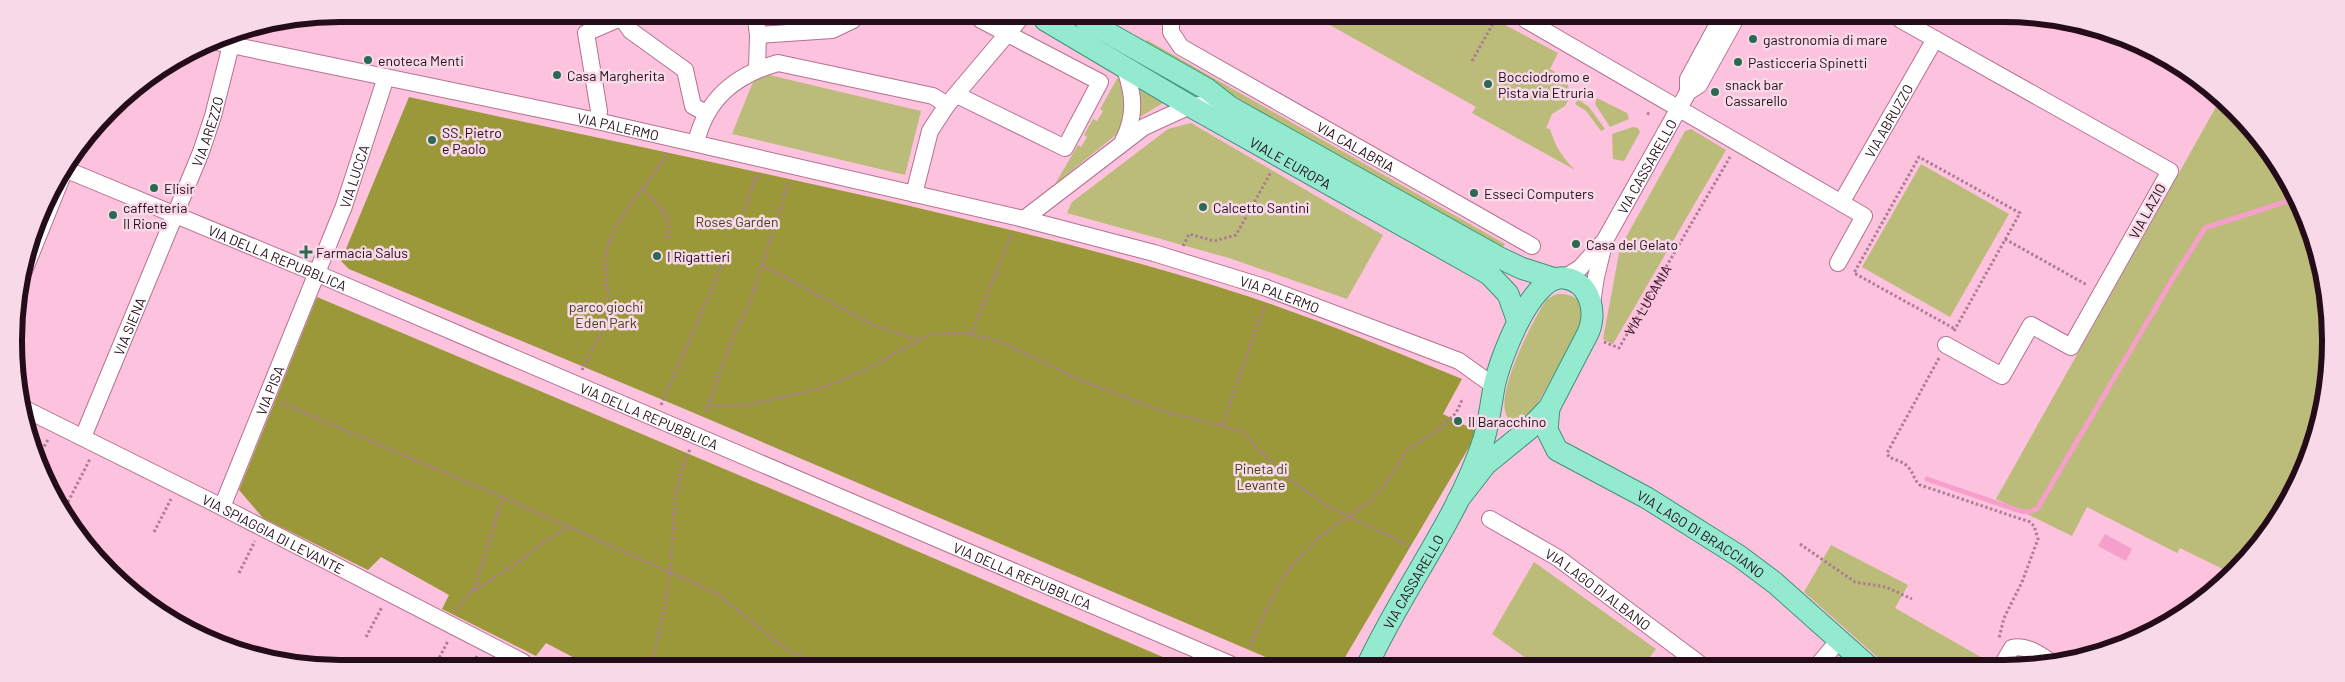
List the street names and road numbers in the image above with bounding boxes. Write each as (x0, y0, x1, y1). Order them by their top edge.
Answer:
street label: VIA ABRUZZO (1860, 81, 1916, 160)
street label: VIA AREZZO (187, 95, 226, 169)
street label: VIA PALERMO (576, 109, 661, 143)
street label: VIA CASSARELLO (1613, 116, 1680, 217)
street label: VIA CALABRIA (1314, 117, 1398, 175)
street label: VIALE EUROPA (1247, 133, 1335, 192)
street label: VIA LUCCA (335, 142, 372, 210)
street label: VIA LAZIO (2125, 180, 2169, 242)
street label: VIA DELLA REPUBBLICA (206, 221, 350, 294)
street label: VIA LUCANIA (1620, 261, 1674, 338)
street label: VIA PALERMO (1238, 272, 1322, 316)
street label: VIA SIENA (109, 294, 149, 358)
street label: VIA PISA (252, 363, 287, 417)
street label: VIA DELLA REPUBBLICA (578, 379, 721, 453)
street label: VIA LAGO DI BRACCIANO (1634, 486, 1768, 581)
street label: VIA SPIAGGIA DI LEVANTE (200, 490, 347, 577)
street label: VIA CASSARELLO (1379, 531, 1447, 632)
street label: VIA DELLA REPUBBLICA (951, 538, 1095, 613)
street label: VIA LAGO DI ALBANO (1543, 544, 1654, 633)

